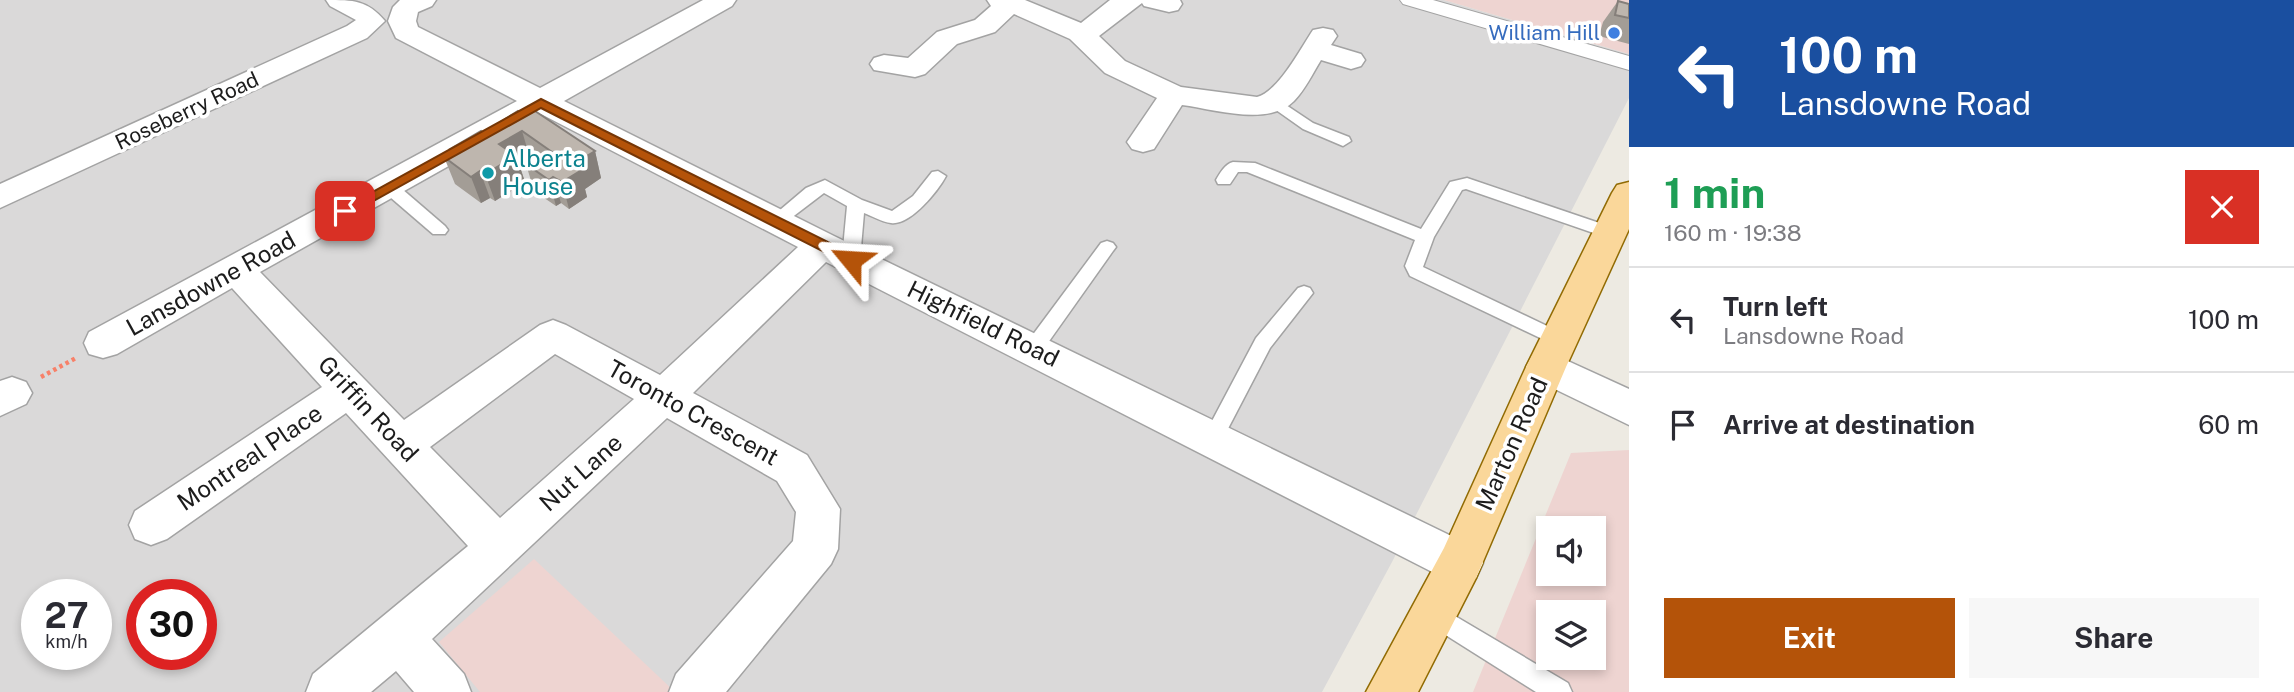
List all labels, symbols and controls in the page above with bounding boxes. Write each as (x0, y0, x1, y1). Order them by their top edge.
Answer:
place label: William Hill (1488, 20, 1600, 45)
marker: William Hill (1606, 25, 1622, 41)
text: 100 m (1779, 26, 1918, 84)
icon: left (1664, 28, 1755, 119)
street label: Roseberry Road (111, 66, 262, 155)
text: Lansdowne Road (1779, 85, 2031, 122)
place label: Alberta House (502, 144, 586, 200)
marker: Alberta House (480, 165, 496, 181)
text: 1 min (1664, 168, 1765, 217)
button: close (2185, 170, 2259, 244)
pin (315, 181, 375, 241)
icon: arrive (326, 192, 364, 230)
text: 160 m · 19:38 (1664, 219, 1802, 246)
position arrow (814, 223, 888, 297)
street label: Lansdowne Road (121, 225, 300, 341)
street label: Highfield Road (903, 274, 1064, 372)
text: Turn left (1723, 291, 1828, 322)
icon: left (1664, 301, 1702, 339)
text: 100 m (2188, 304, 2259, 335)
text: Lansdowne Road (1723, 322, 1904, 349)
street label: Griffin Road (313, 350, 425, 467)
street label: Toronto Crescent (603, 354, 784, 471)
street label: Marton Road (1469, 373, 1553, 514)
street label: Montreal Place (172, 398, 327, 516)
icon: arrive (1664, 406, 1702, 444)
text: Arrive at destination (1723, 409, 1975, 440)
text: 60 m (2198, 409, 2259, 440)
street label: Nut Lane (533, 428, 627, 517)
map controls (1536, 516, 1606, 670)
button: sound (1536, 516, 1606, 586)
speed limit sign: 30 (126, 579, 217, 670)
text: 27 (44, 595, 89, 636)
button: Exit (1664, 598, 1955, 678)
button: Share (1969, 598, 2259, 678)
button: layers (1536, 600, 1606, 670)
text: km/h (45, 631, 88, 652)

